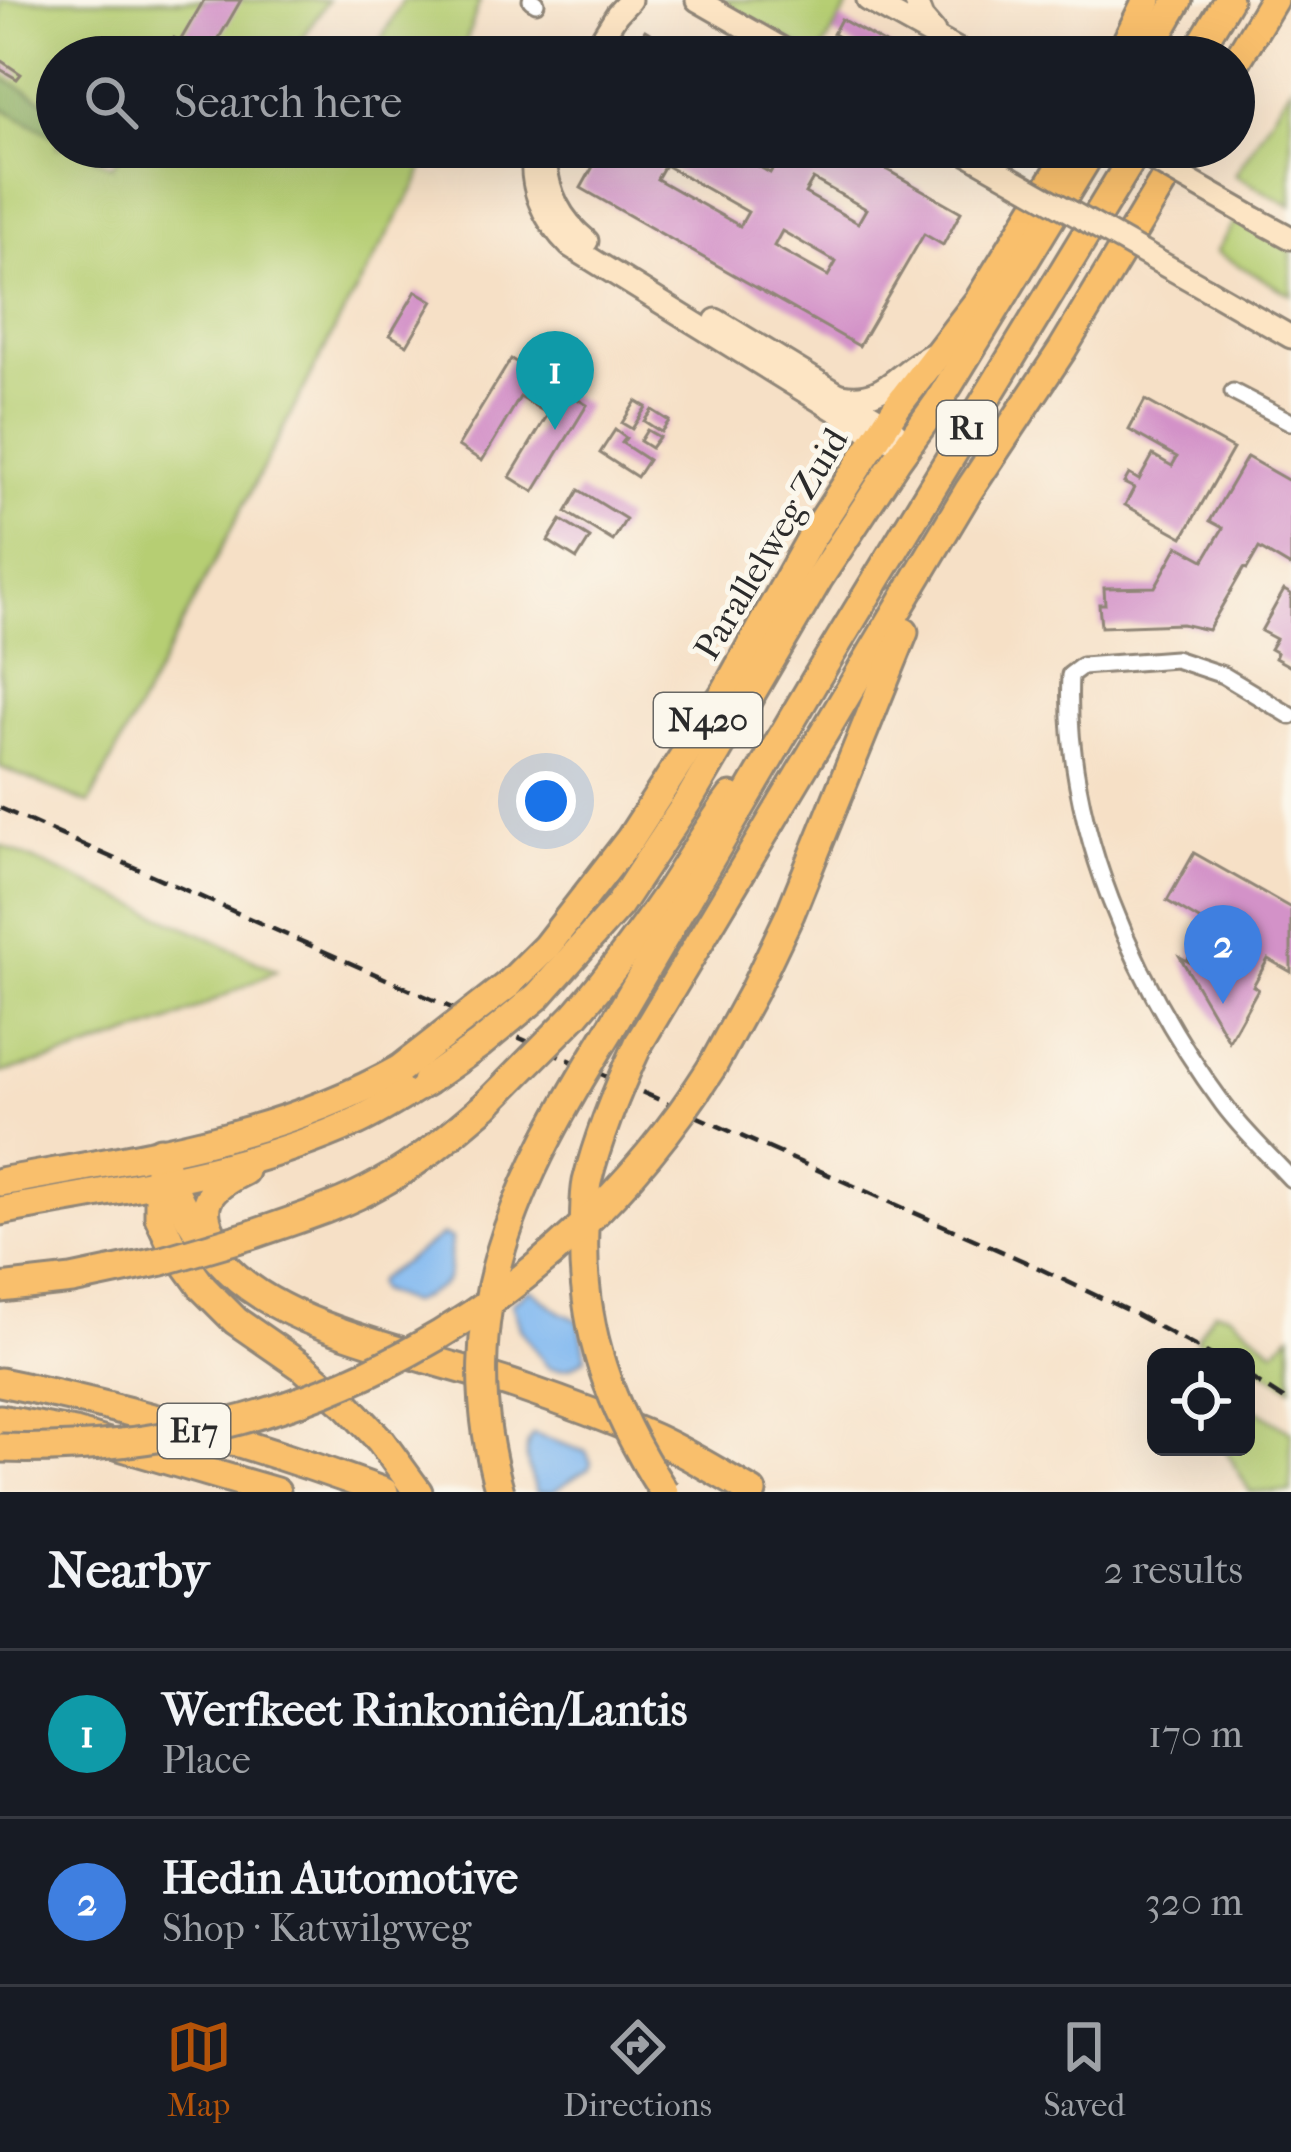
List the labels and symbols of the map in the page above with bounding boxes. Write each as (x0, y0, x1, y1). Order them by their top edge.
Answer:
pin: 1 (516, 331, 594, 430)
road number: R1 (937, 401, 997, 455)
street label: Parallelweg Zuid (685, 420, 857, 667)
road number: N420 (654, 693, 762, 747)
your location (516, 771, 576, 831)
pin: 2 (1184, 905, 1262, 1004)
road number: E17 (158, 1404, 230, 1458)

